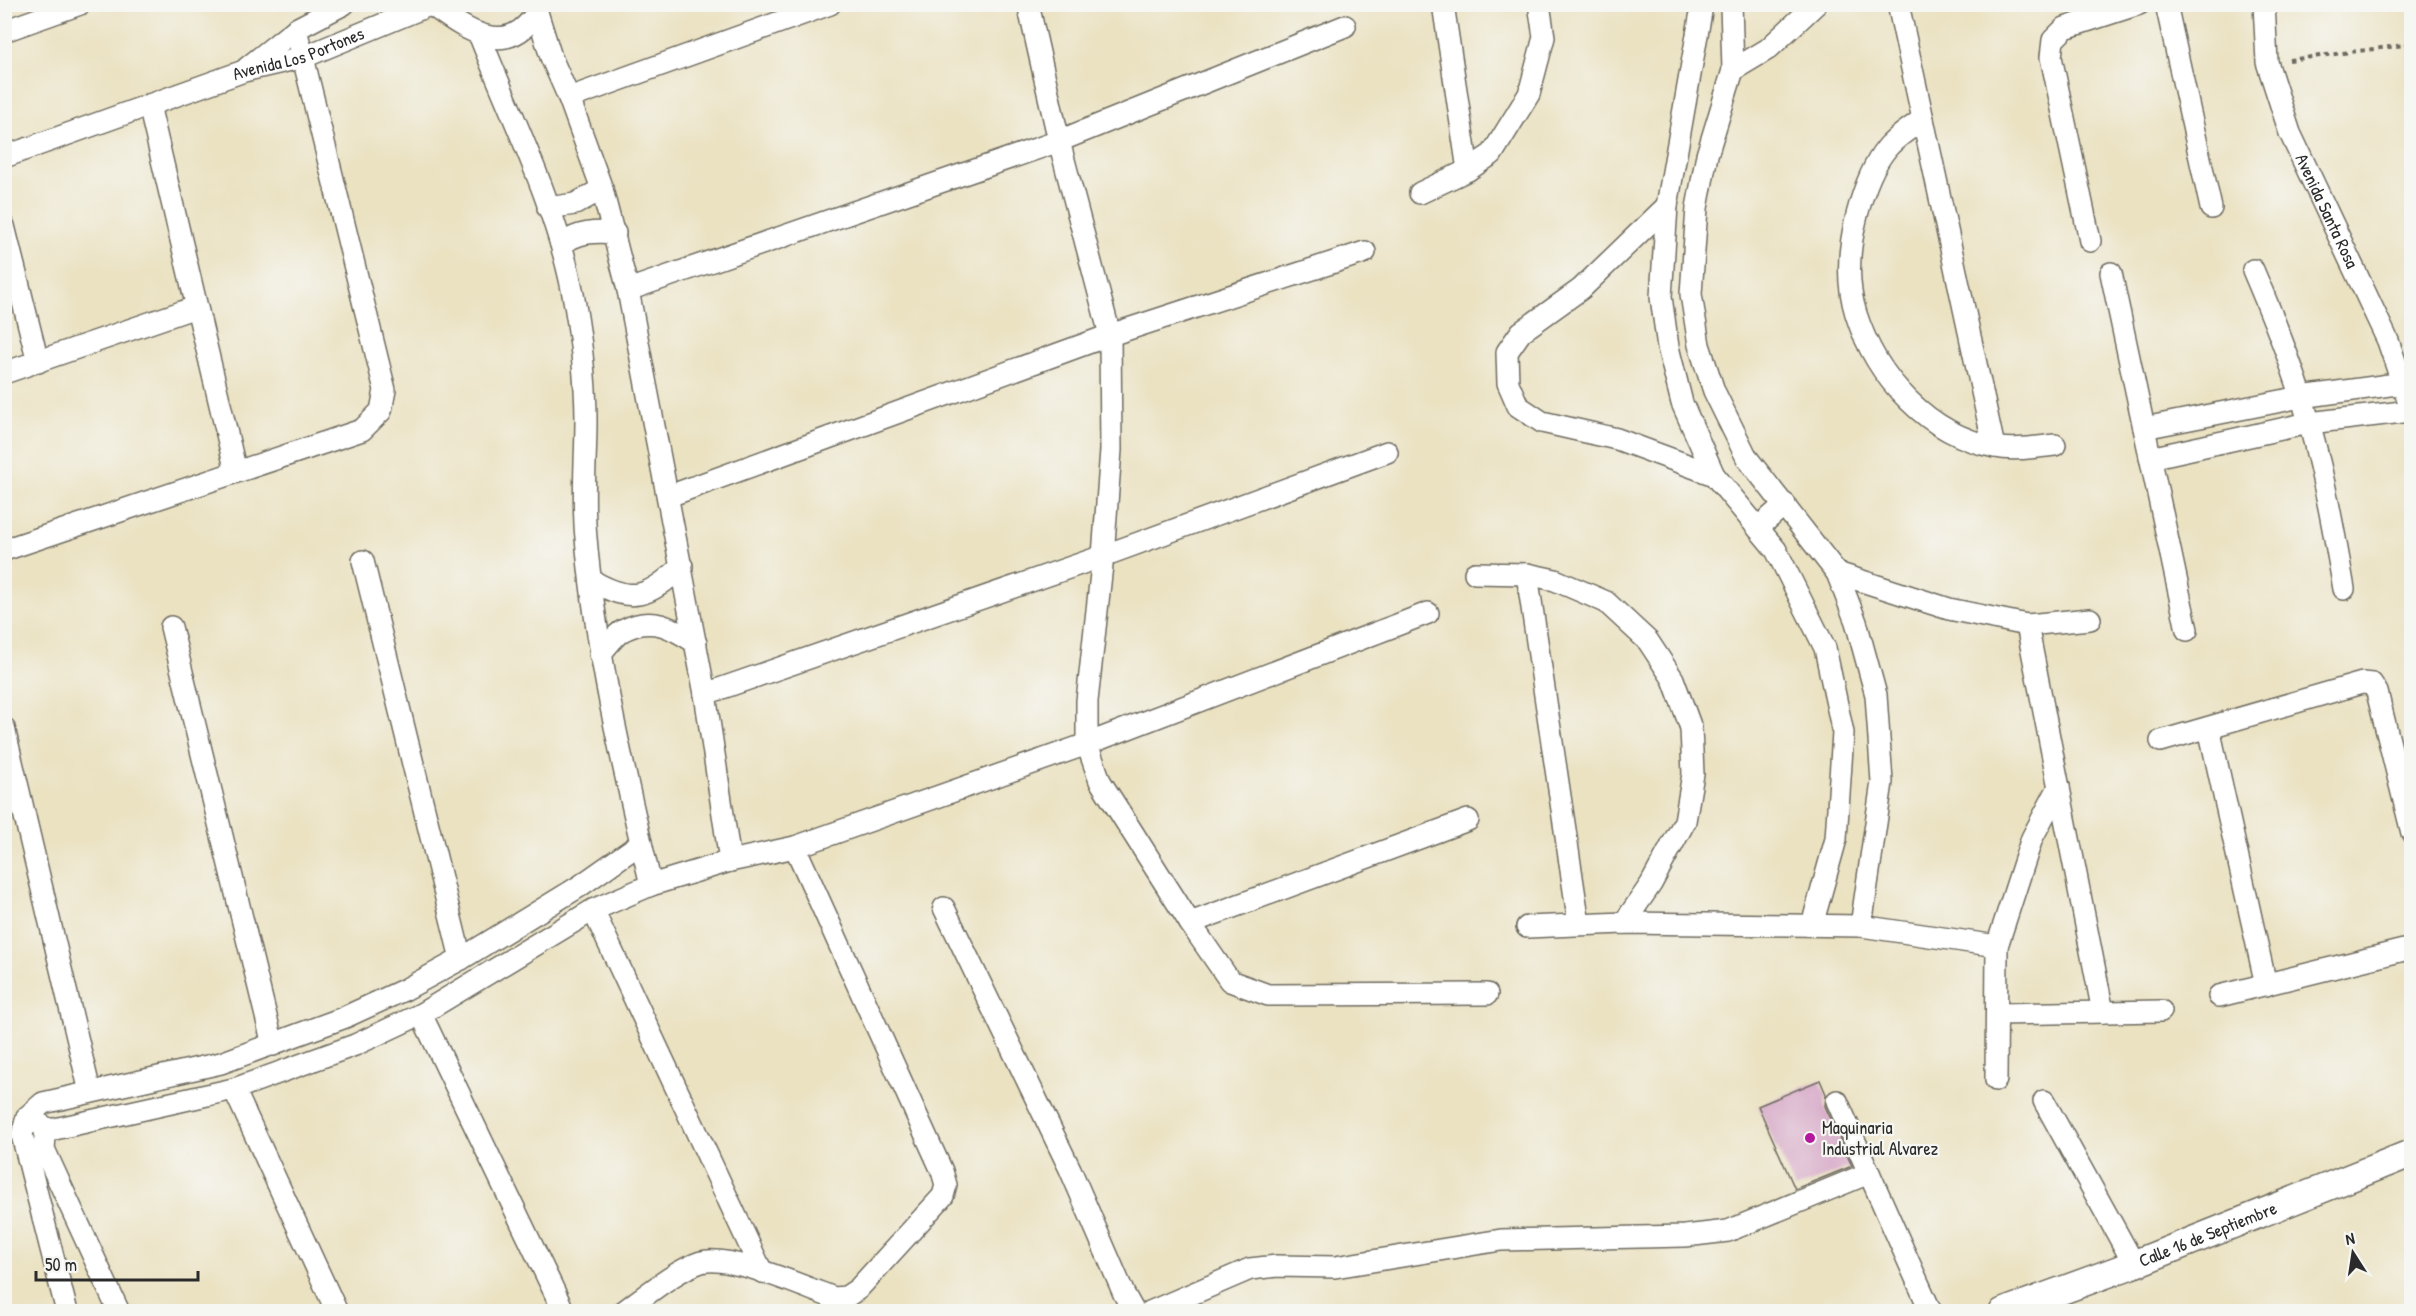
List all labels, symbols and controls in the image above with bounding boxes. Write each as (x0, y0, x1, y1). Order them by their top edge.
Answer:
street label: Avenida Los Portones (229, 20, 368, 86)
street label: Avenida Santa Rosa (2290, 149, 2365, 272)
place label: Maquinaria Industrial Alvarez (1822, 1115, 1939, 1161)
marker: Maquinaria Industrial Alvarez (1803, 1131, 1817, 1145)
street label: Calle 16 de Septiembre (2135, 1195, 2280, 1273)
north arrow (2323, 1223, 2383, 1283)
text: N (2343, 1227, 2357, 1250)
scale bar (36, 1244, 198, 1282)
text: 50 m (45, 1252, 77, 1277)

